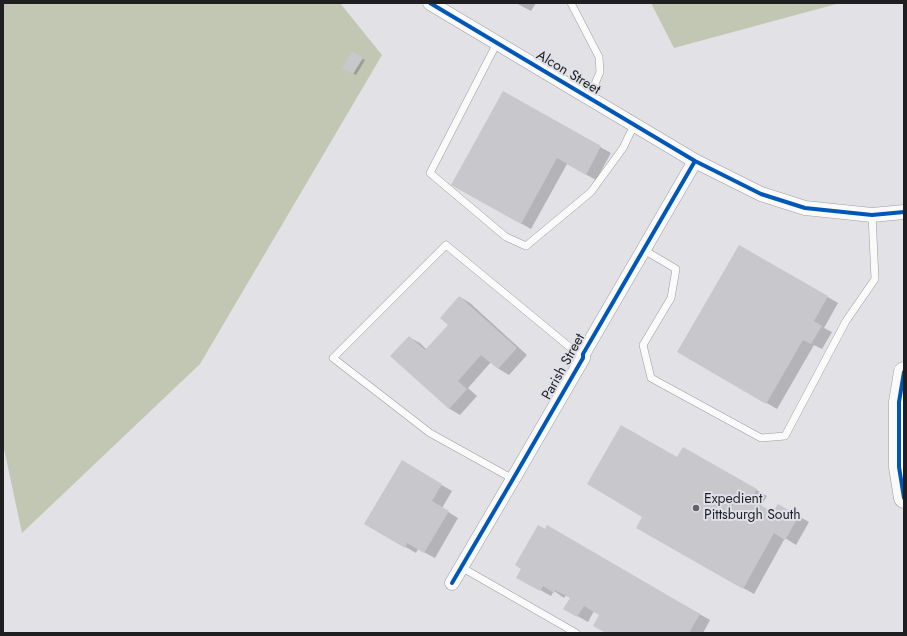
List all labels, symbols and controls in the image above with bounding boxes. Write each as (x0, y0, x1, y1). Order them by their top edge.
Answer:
street label: Alcon Street (533, 47, 603, 99)
street label: Parish Street (539, 331, 589, 403)
place label: Expedient Pittsburgh South (704, 492, 801, 524)
marker: Expedient Pittsburgh South (691, 503, 701, 513)

